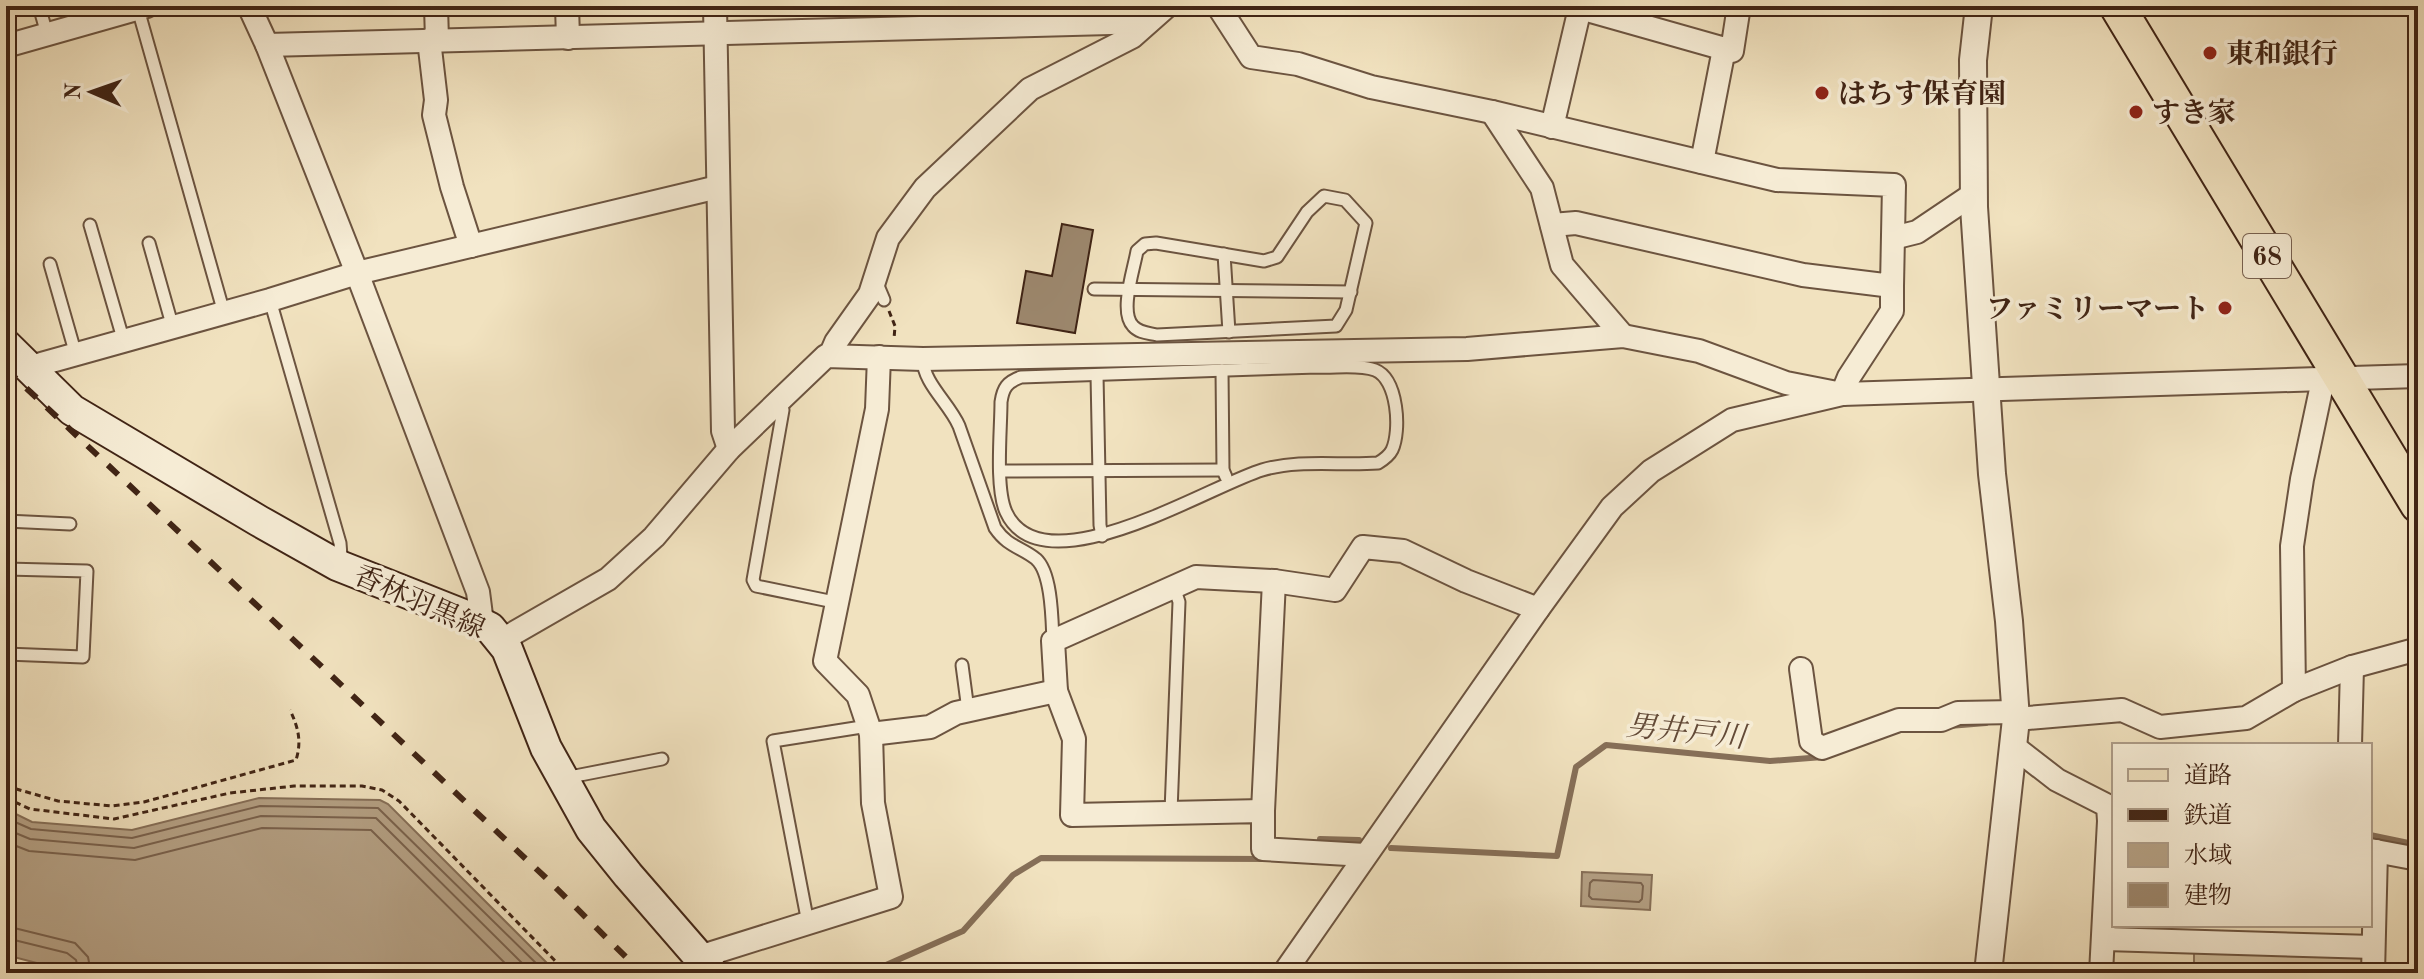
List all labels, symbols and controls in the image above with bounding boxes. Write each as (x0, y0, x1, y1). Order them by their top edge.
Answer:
place label: 東和銀行 (2226, 39, 2338, 70)
marker: 東和銀行 (2201, 44, 2219, 62)
north arrow (52, 52, 132, 132)
place label: はちす保育園 (1838, 79, 2006, 110)
text: N (63, 82, 85, 100)
marker: はちす保育園 (1813, 84, 1831, 102)
place label: すき家 (2152, 98, 2236, 129)
marker: すき家 (2127, 103, 2145, 121)
road number: 68 (2243, 234, 2291, 278)
place label: ファミリーマート (1986, 295, 2209, 325)
marker: ファミリーマート (2216, 299, 2234, 317)
street label: 香林羽黒線 (349, 560, 490, 645)
water label: 男井戸川 (1625, 709, 1750, 754)
legend (2112, 743, 2372, 927)
text: 道路 (2184, 762, 2232, 789)
text: 鉄道 (2184, 802, 2232, 829)
text: 水域 (2184, 842, 2232, 869)
text: 建物 (2184, 882, 2232, 909)

